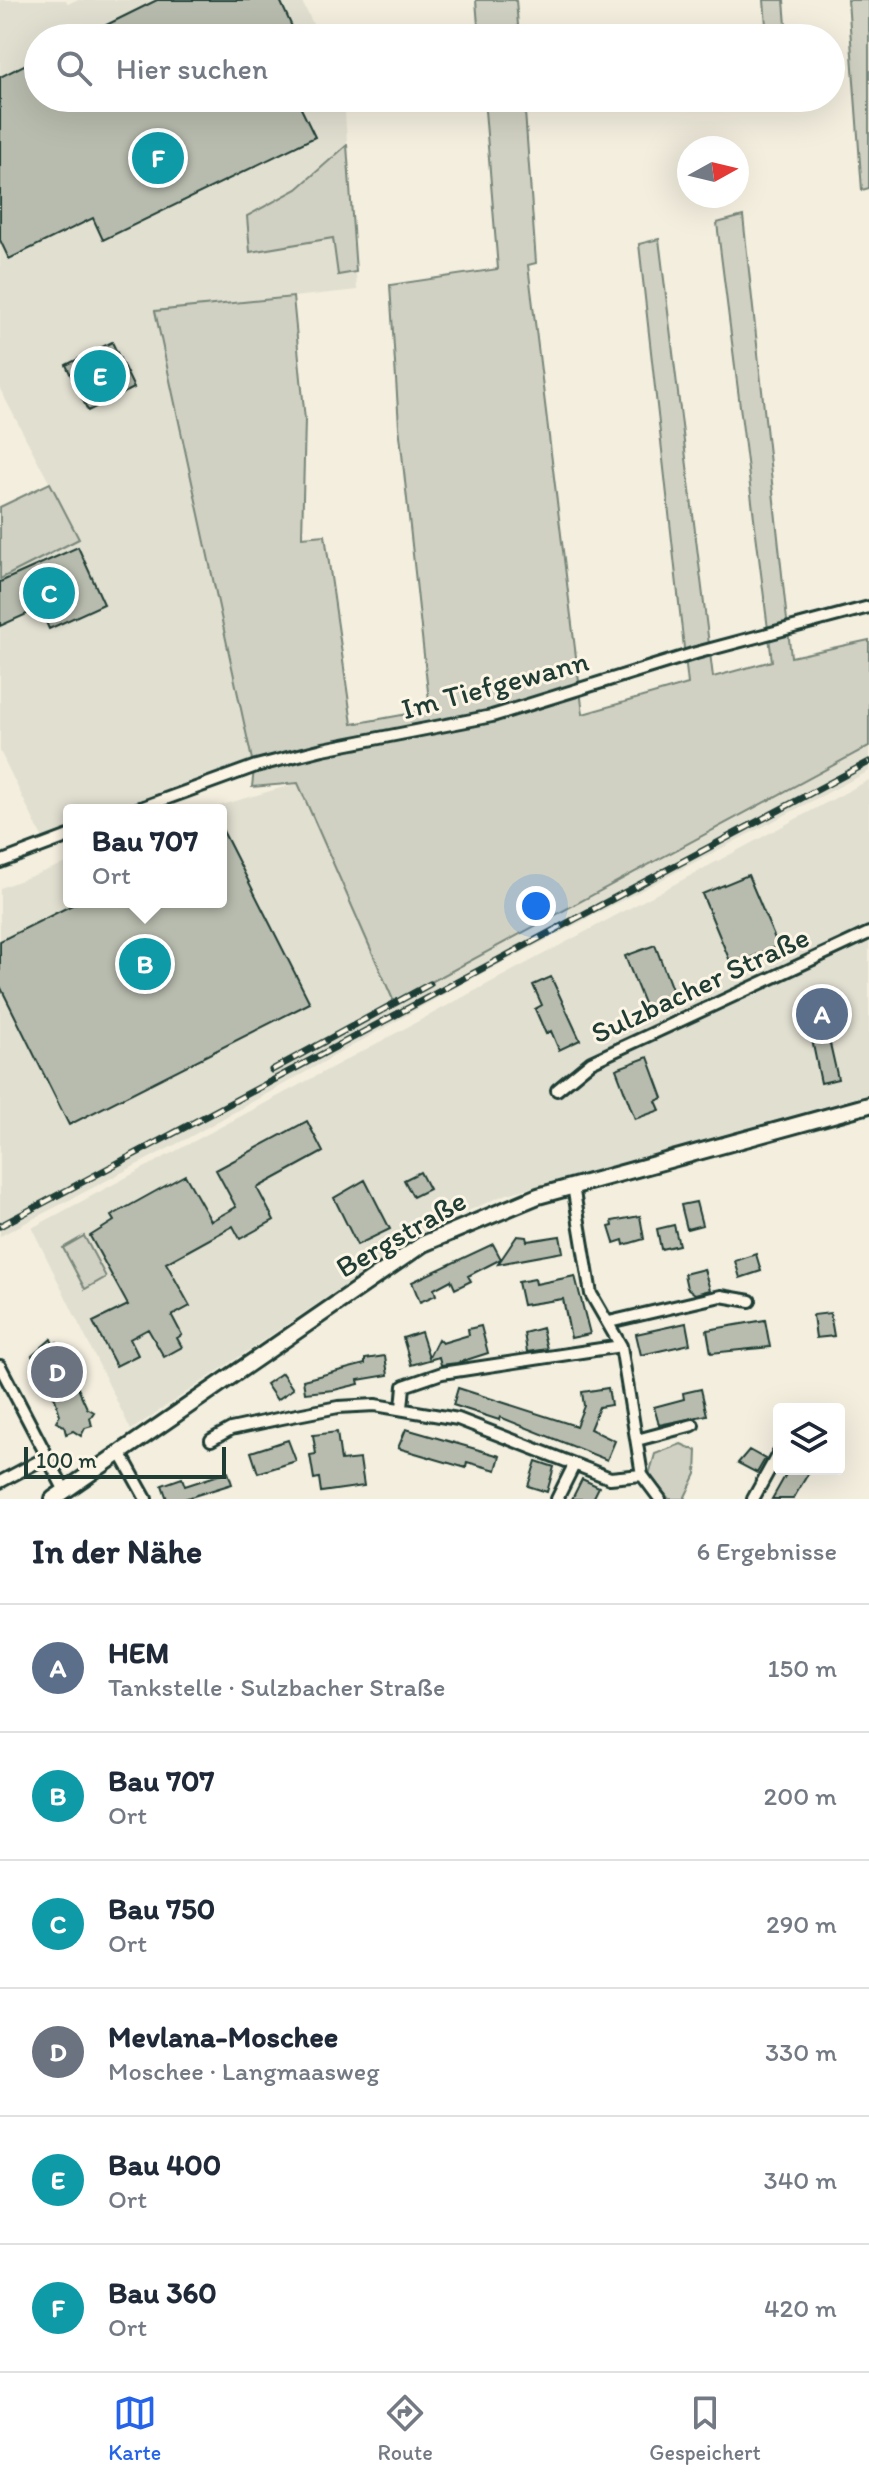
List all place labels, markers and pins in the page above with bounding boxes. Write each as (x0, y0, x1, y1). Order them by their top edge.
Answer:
pin: F (132, 128, 184, 188)
pin: E (74, 346, 126, 406)
pin: C (23, 563, 75, 623)
pin: B (119, 934, 171, 994)
pin: A (796, 984, 848, 1044)
pin: D (31, 1342, 83, 1402)

